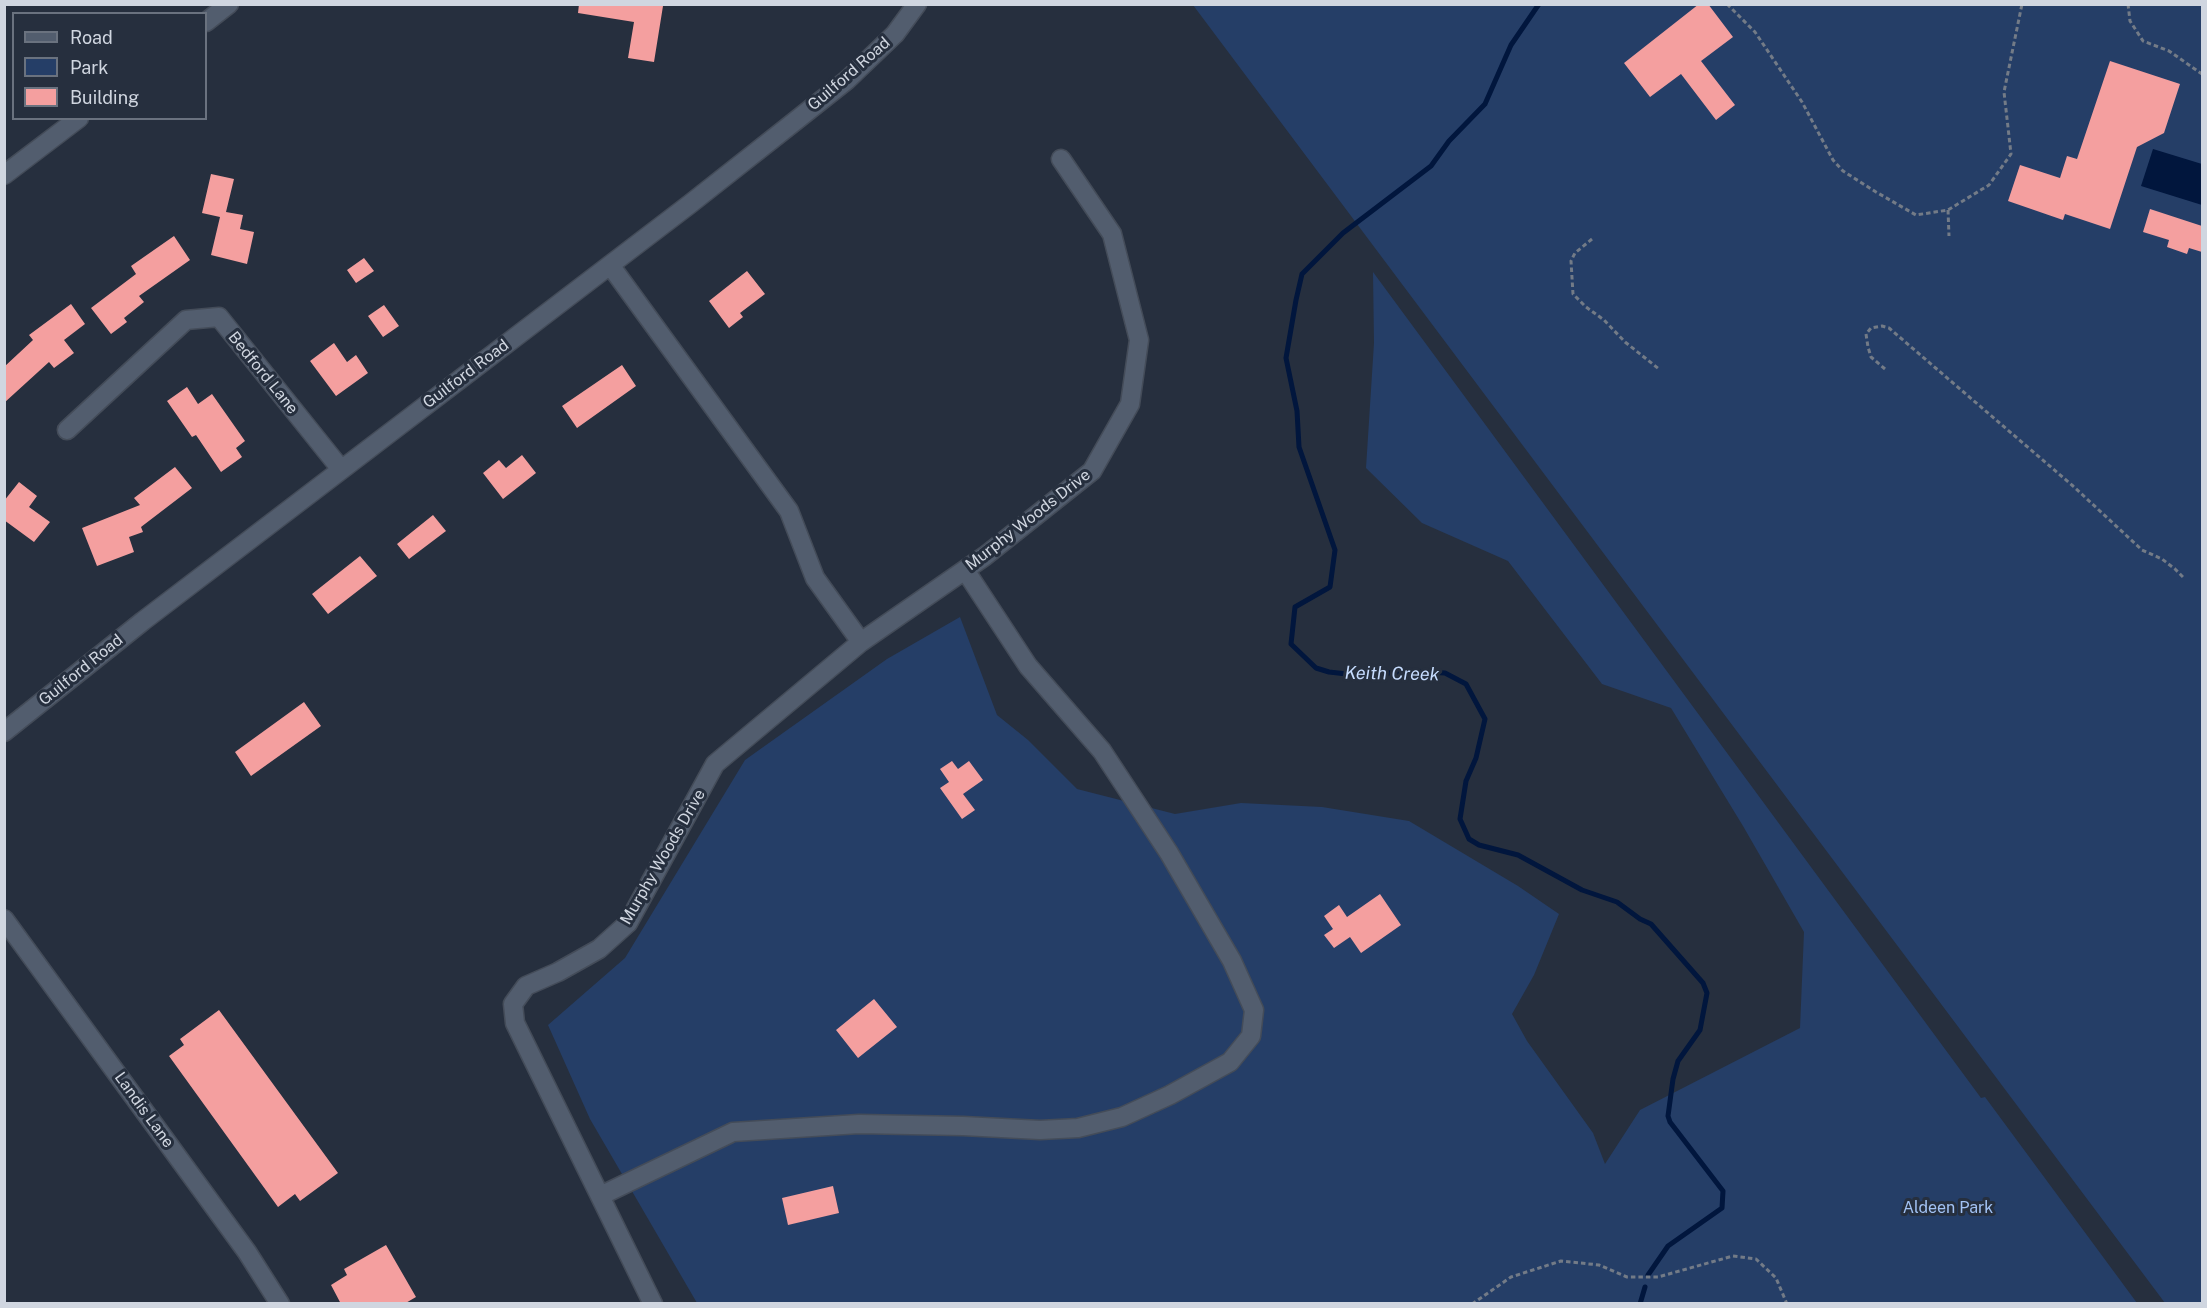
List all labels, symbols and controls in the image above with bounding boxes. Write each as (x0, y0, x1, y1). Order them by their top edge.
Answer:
legend (12, 12, 207, 120)
text: Road (70, 27, 113, 48)
street label: Guilford Road (804, 33, 894, 115)
text: Park (70, 57, 108, 78)
text: Building (70, 87, 139, 108)
street label: Bedford Lane (224, 328, 302, 418)
street label: Guilford Road (419, 336, 513, 412)
street label: Murphy Woods Drive (962, 465, 1094, 575)
street label: Guilford Road (35, 630, 127, 710)
water label: Keith Creek (1344, 662, 1440, 686)
street label: Murphy Woods Drive (616, 786, 710, 928)
street label: Landis Lane (110, 1068, 178, 1152)
park label: Aldeen Park (1903, 1198, 1993, 1218)

